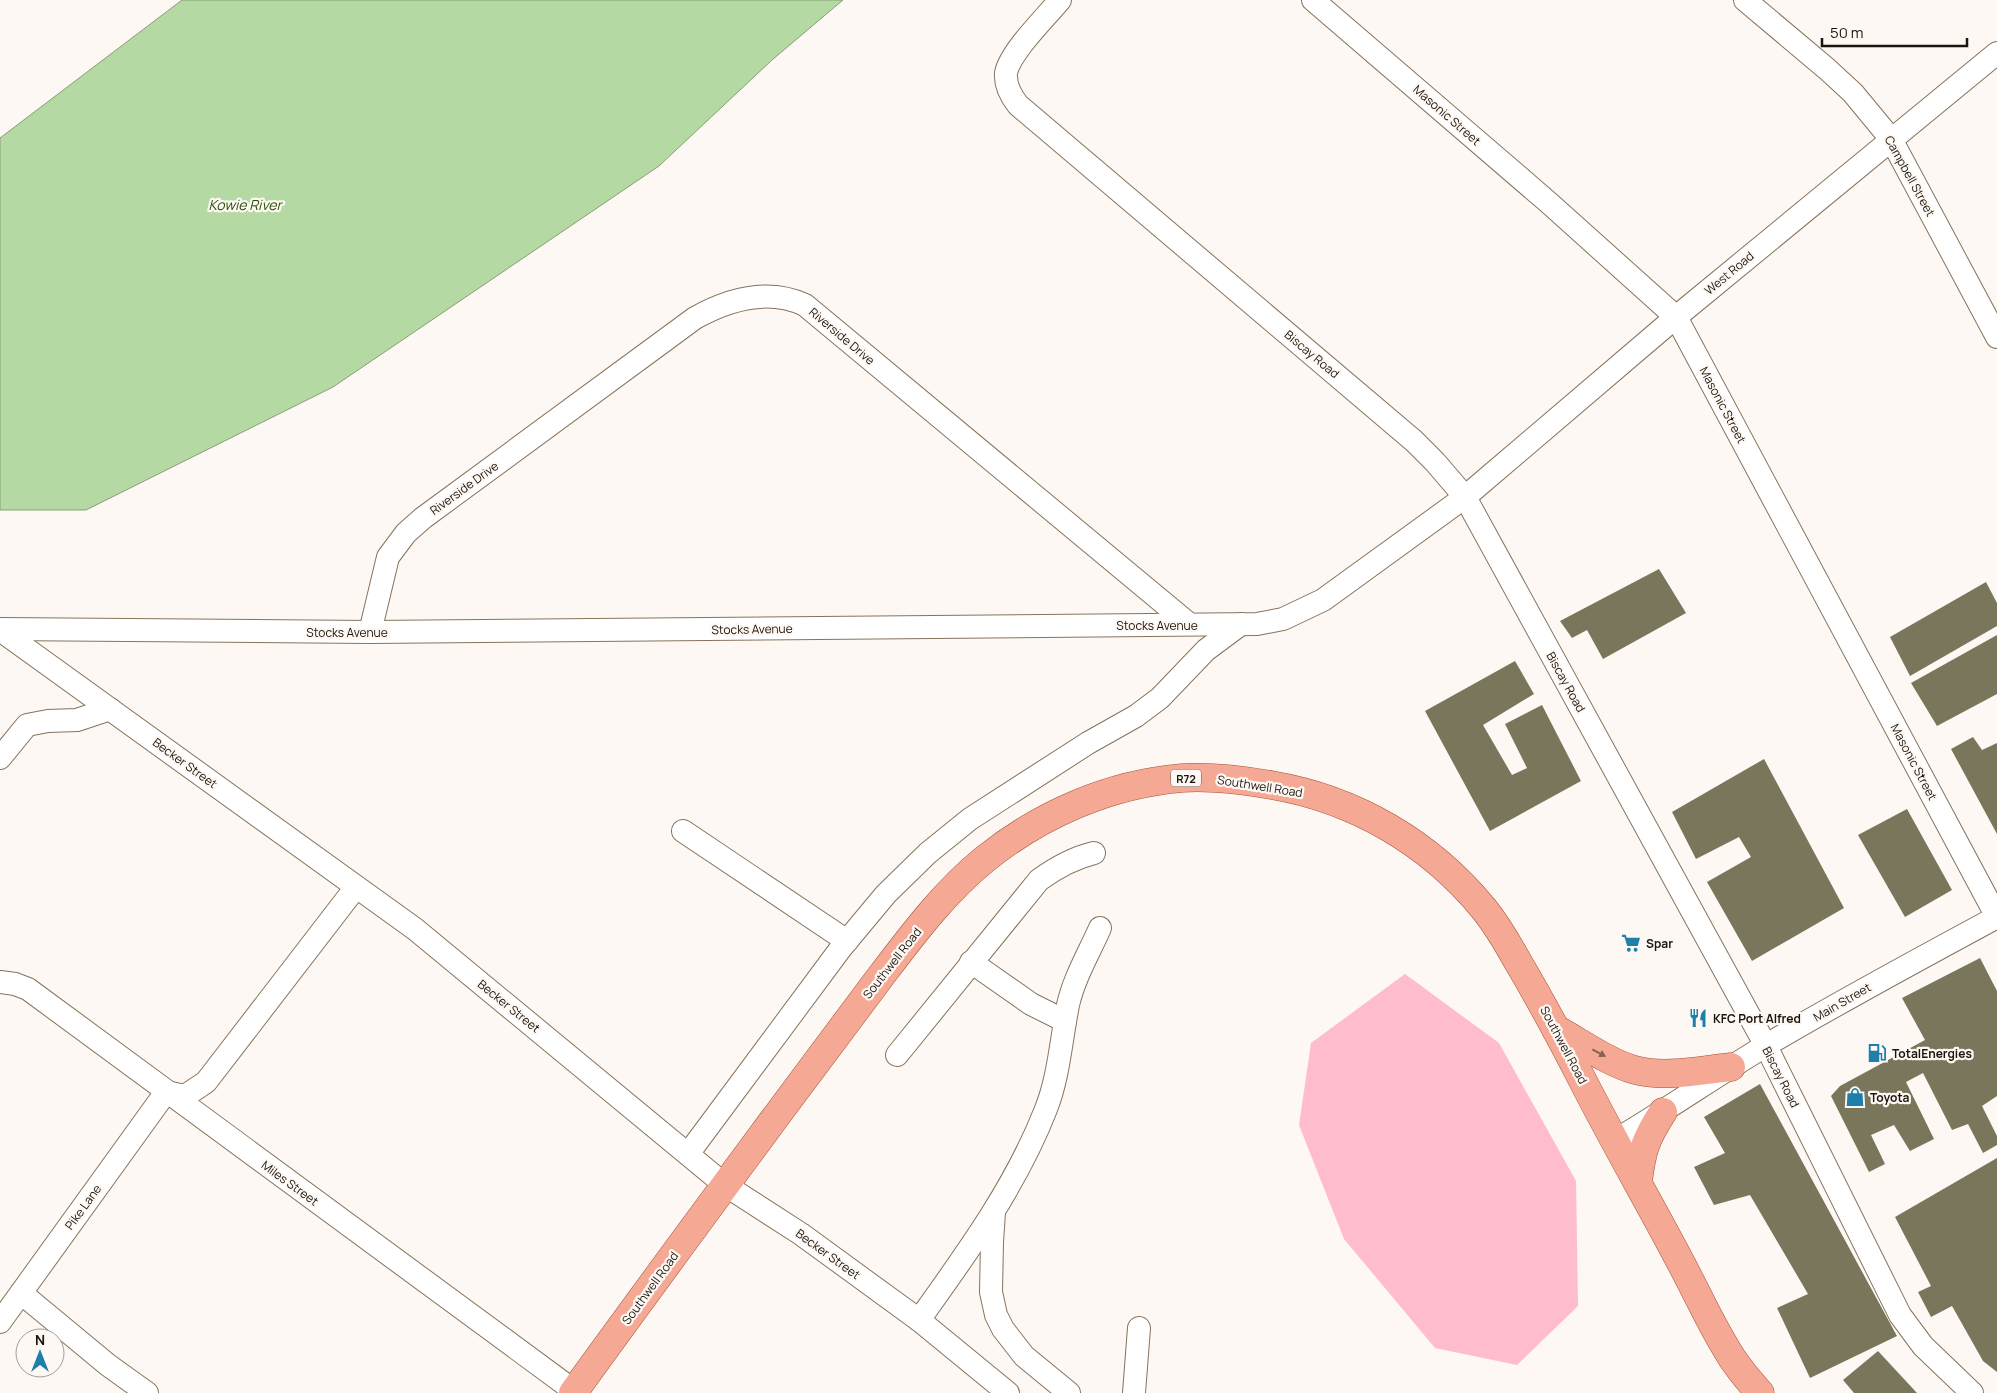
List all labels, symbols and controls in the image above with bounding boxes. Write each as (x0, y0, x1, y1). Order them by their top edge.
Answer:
scale bar (1822, 15, 1967, 47)
text: 50 m (1830, 22, 1864, 43)
street label: Masonic Street (1410, 81, 1485, 149)
street label: Campbell Street (1881, 133, 1939, 220)
water label: Kowie River (209, 195, 283, 214)
street label: West Road (1701, 247, 1757, 299)
street label: Riverside Drive (806, 303, 878, 369)
street label: Biscay Road (1281, 326, 1343, 382)
street label: Masonic Street (1696, 364, 1750, 446)
street label: Riverside Drive (426, 457, 502, 519)
street label: Stocks Avenue (1116, 617, 1198, 634)
street label: Stocks Avenue (711, 620, 793, 638)
street label: Stocks Avenue (306, 624, 388, 641)
street label: Biscay Road (1542, 649, 1590, 715)
street label: Masonic Street (1887, 721, 1941, 803)
street label: Becker Street (149, 734, 221, 792)
road number: R72 (1171, 770, 1201, 786)
street label: Southwell Road (1216, 771, 1304, 801)
street label: Southwell Road (859, 924, 925, 1002)
supermarket icon: Spar (1620, 932, 1642, 954)
place label: Spar (1646, 935, 1673, 952)
street label: Becker Street (474, 976, 544, 1037)
street label: Main Street (1810, 978, 1874, 1025)
street label: Southwell Road (1536, 1003, 1592, 1087)
restaurant icon: KFC Port Alfred (1687, 1007, 1709, 1029)
place label: KFC Port Alfred (1713, 1010, 1801, 1027)
fuel station icon: TotalEnergies (1866, 1042, 1888, 1064)
street label: Biscay Road (1758, 1043, 1804, 1111)
place label: TotalEnergies (1892, 1045, 1972, 1062)
one-way arrow (1591, 1049, 1606, 1057)
shop icon: Toyota (1844, 1086, 1866, 1108)
place label: Toyota (1870, 1089, 1910, 1106)
street label: Miles Street (258, 1157, 322, 1210)
street label: Pike Lane (61, 1181, 105, 1233)
street label: Becker Street (792, 1225, 864, 1283)
street label: Southwell Road (618, 1248, 682, 1328)
north arrow (15, 1328, 65, 1378)
text: N (35, 1330, 45, 1349)

